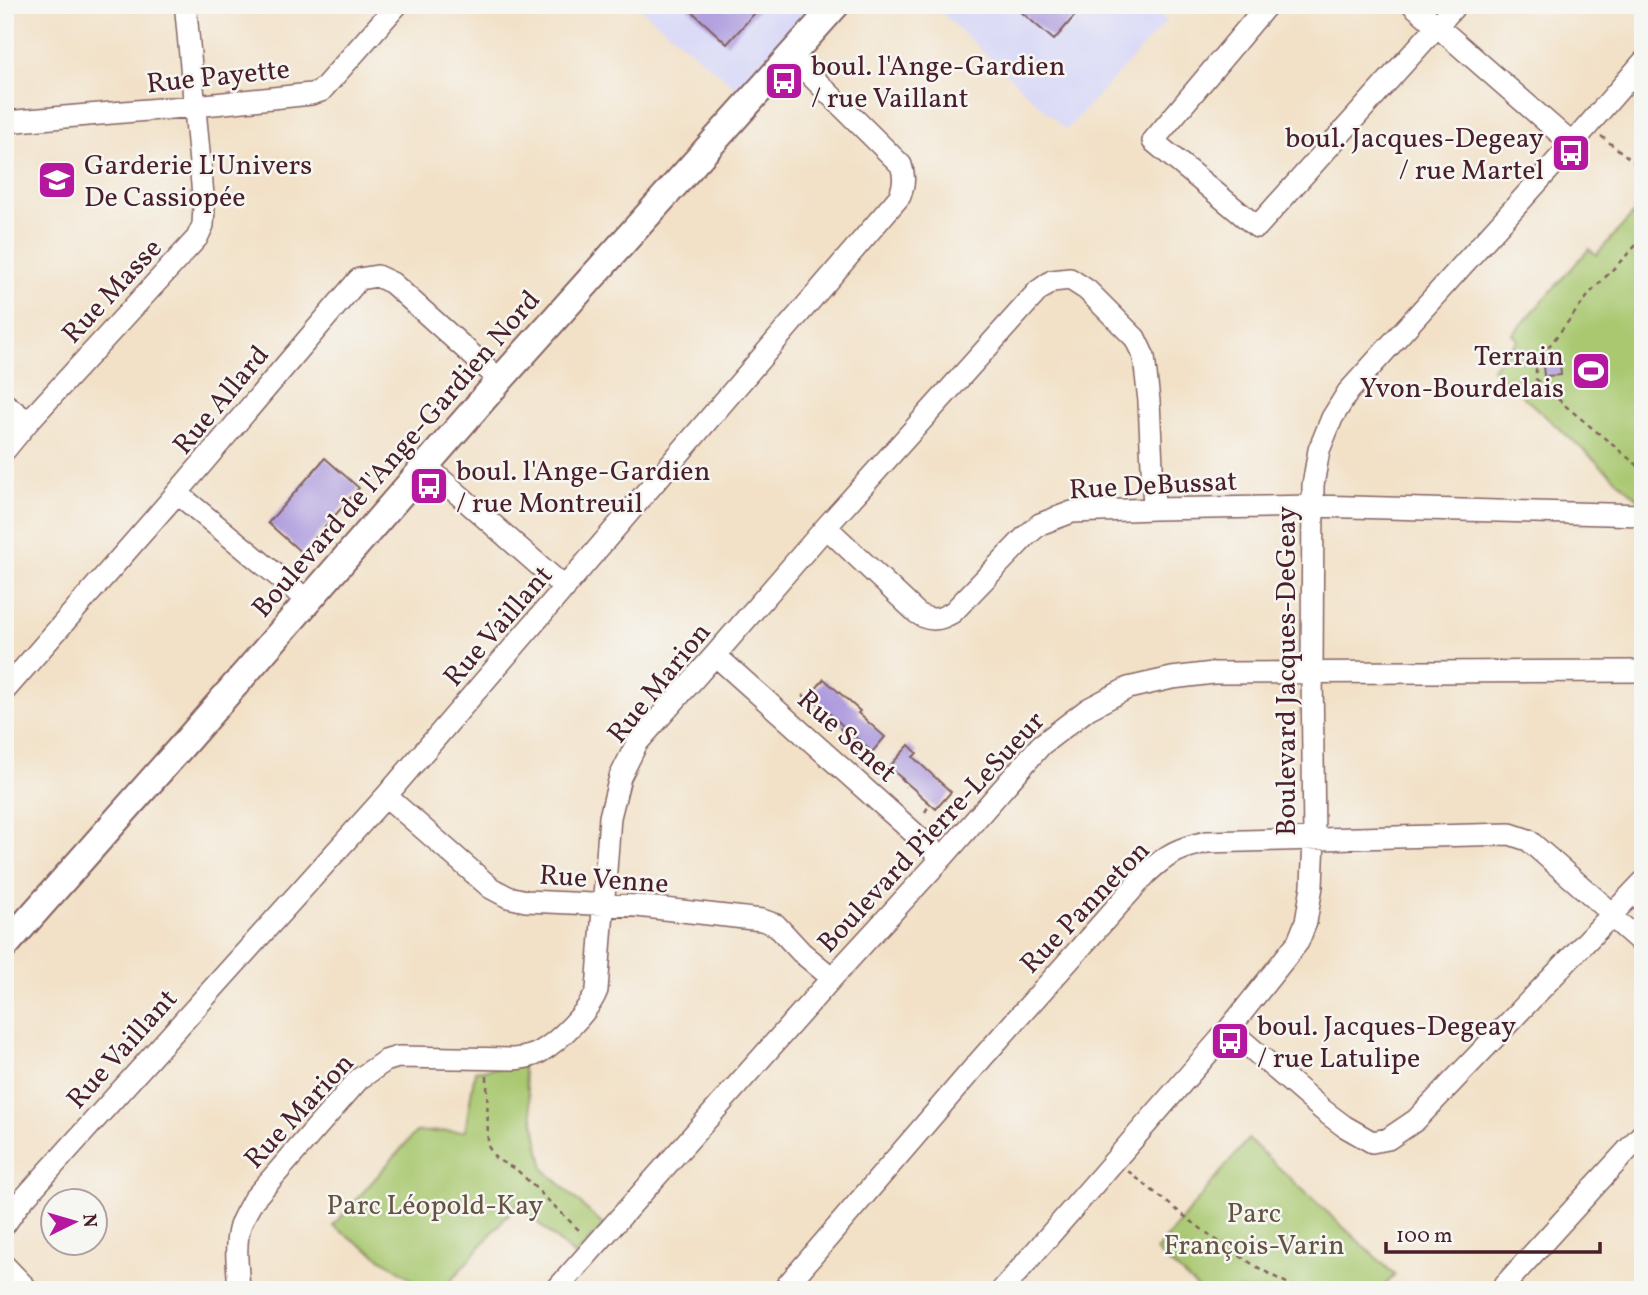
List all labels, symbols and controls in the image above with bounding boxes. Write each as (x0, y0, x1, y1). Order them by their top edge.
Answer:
place label: boul. l'Ange-Gardien / rue Vaillant (811, 48, 1065, 119)
street label: Rue Payette (145, 51, 292, 104)
bus stop icon: boul. l'Ange-Gardien / rue Vaillant (763, 60, 805, 102)
place label: boul. Jacques-Degeay / rue Martel (1285, 120, 1544, 191)
bus stop icon: boul. Jacques-Degeay / rue Martel (1550, 132, 1592, 174)
place label: Garderie L'Univers De Cassiopée (84, 147, 312, 218)
school or university icon: Garderie L'Univers De Cassiopée (36, 159, 78, 201)
street label: Rue Masse (54, 230, 172, 353)
street label: Boulevard de l'Ange-Gardien Nord (244, 282, 550, 627)
street label: Rue Allard (165, 338, 279, 464)
place label: Terrain Yvon-Bourdelais (1360, 338, 1564, 409)
sports icon: Terrain Yvon-Bourdelais (1570, 350, 1612, 392)
place label: boul. l'Ange-Gardien / rue Montreuil (456, 453, 710, 524)
street label: Rue DeBussat (1068, 463, 1238, 510)
bus stop icon: boul. l'Ange-Gardien / rue Montreuil (408, 465, 450, 507)
street label: Boulevard Jacques-DeGeay (1268, 506, 1307, 836)
street label: Rue Vaillant (435, 558, 563, 696)
street label: Rue Marion (599, 615, 721, 752)
street label: Rue Senet (788, 681, 905, 792)
street label: Boulevard Pierre-LeSueur (809, 703, 1055, 962)
street label: Rue Panneton (1012, 832, 1160, 983)
street label: Rue Venne (538, 857, 670, 904)
street label: Rue Vaillant (58, 981, 187, 1118)
place label: boul. Jacques-Degeay / rue Latulipe (1257, 1008, 1516, 1079)
bus stop icon: boul. Jacques-Degeay / rue Latulipe (1209, 1020, 1251, 1062)
street label: Rue Marion (236, 1045, 364, 1178)
north arrow (38, 1186, 108, 1256)
park label: Parc Léopold-Kay (327, 1187, 543, 1226)
park label: Parc François-Varin (1163, 1195, 1345, 1266)
scale bar (1386, 1211, 1599, 1255)
text: N (75, 1213, 103, 1229)
text: 100 m (1396, 1222, 1453, 1251)

